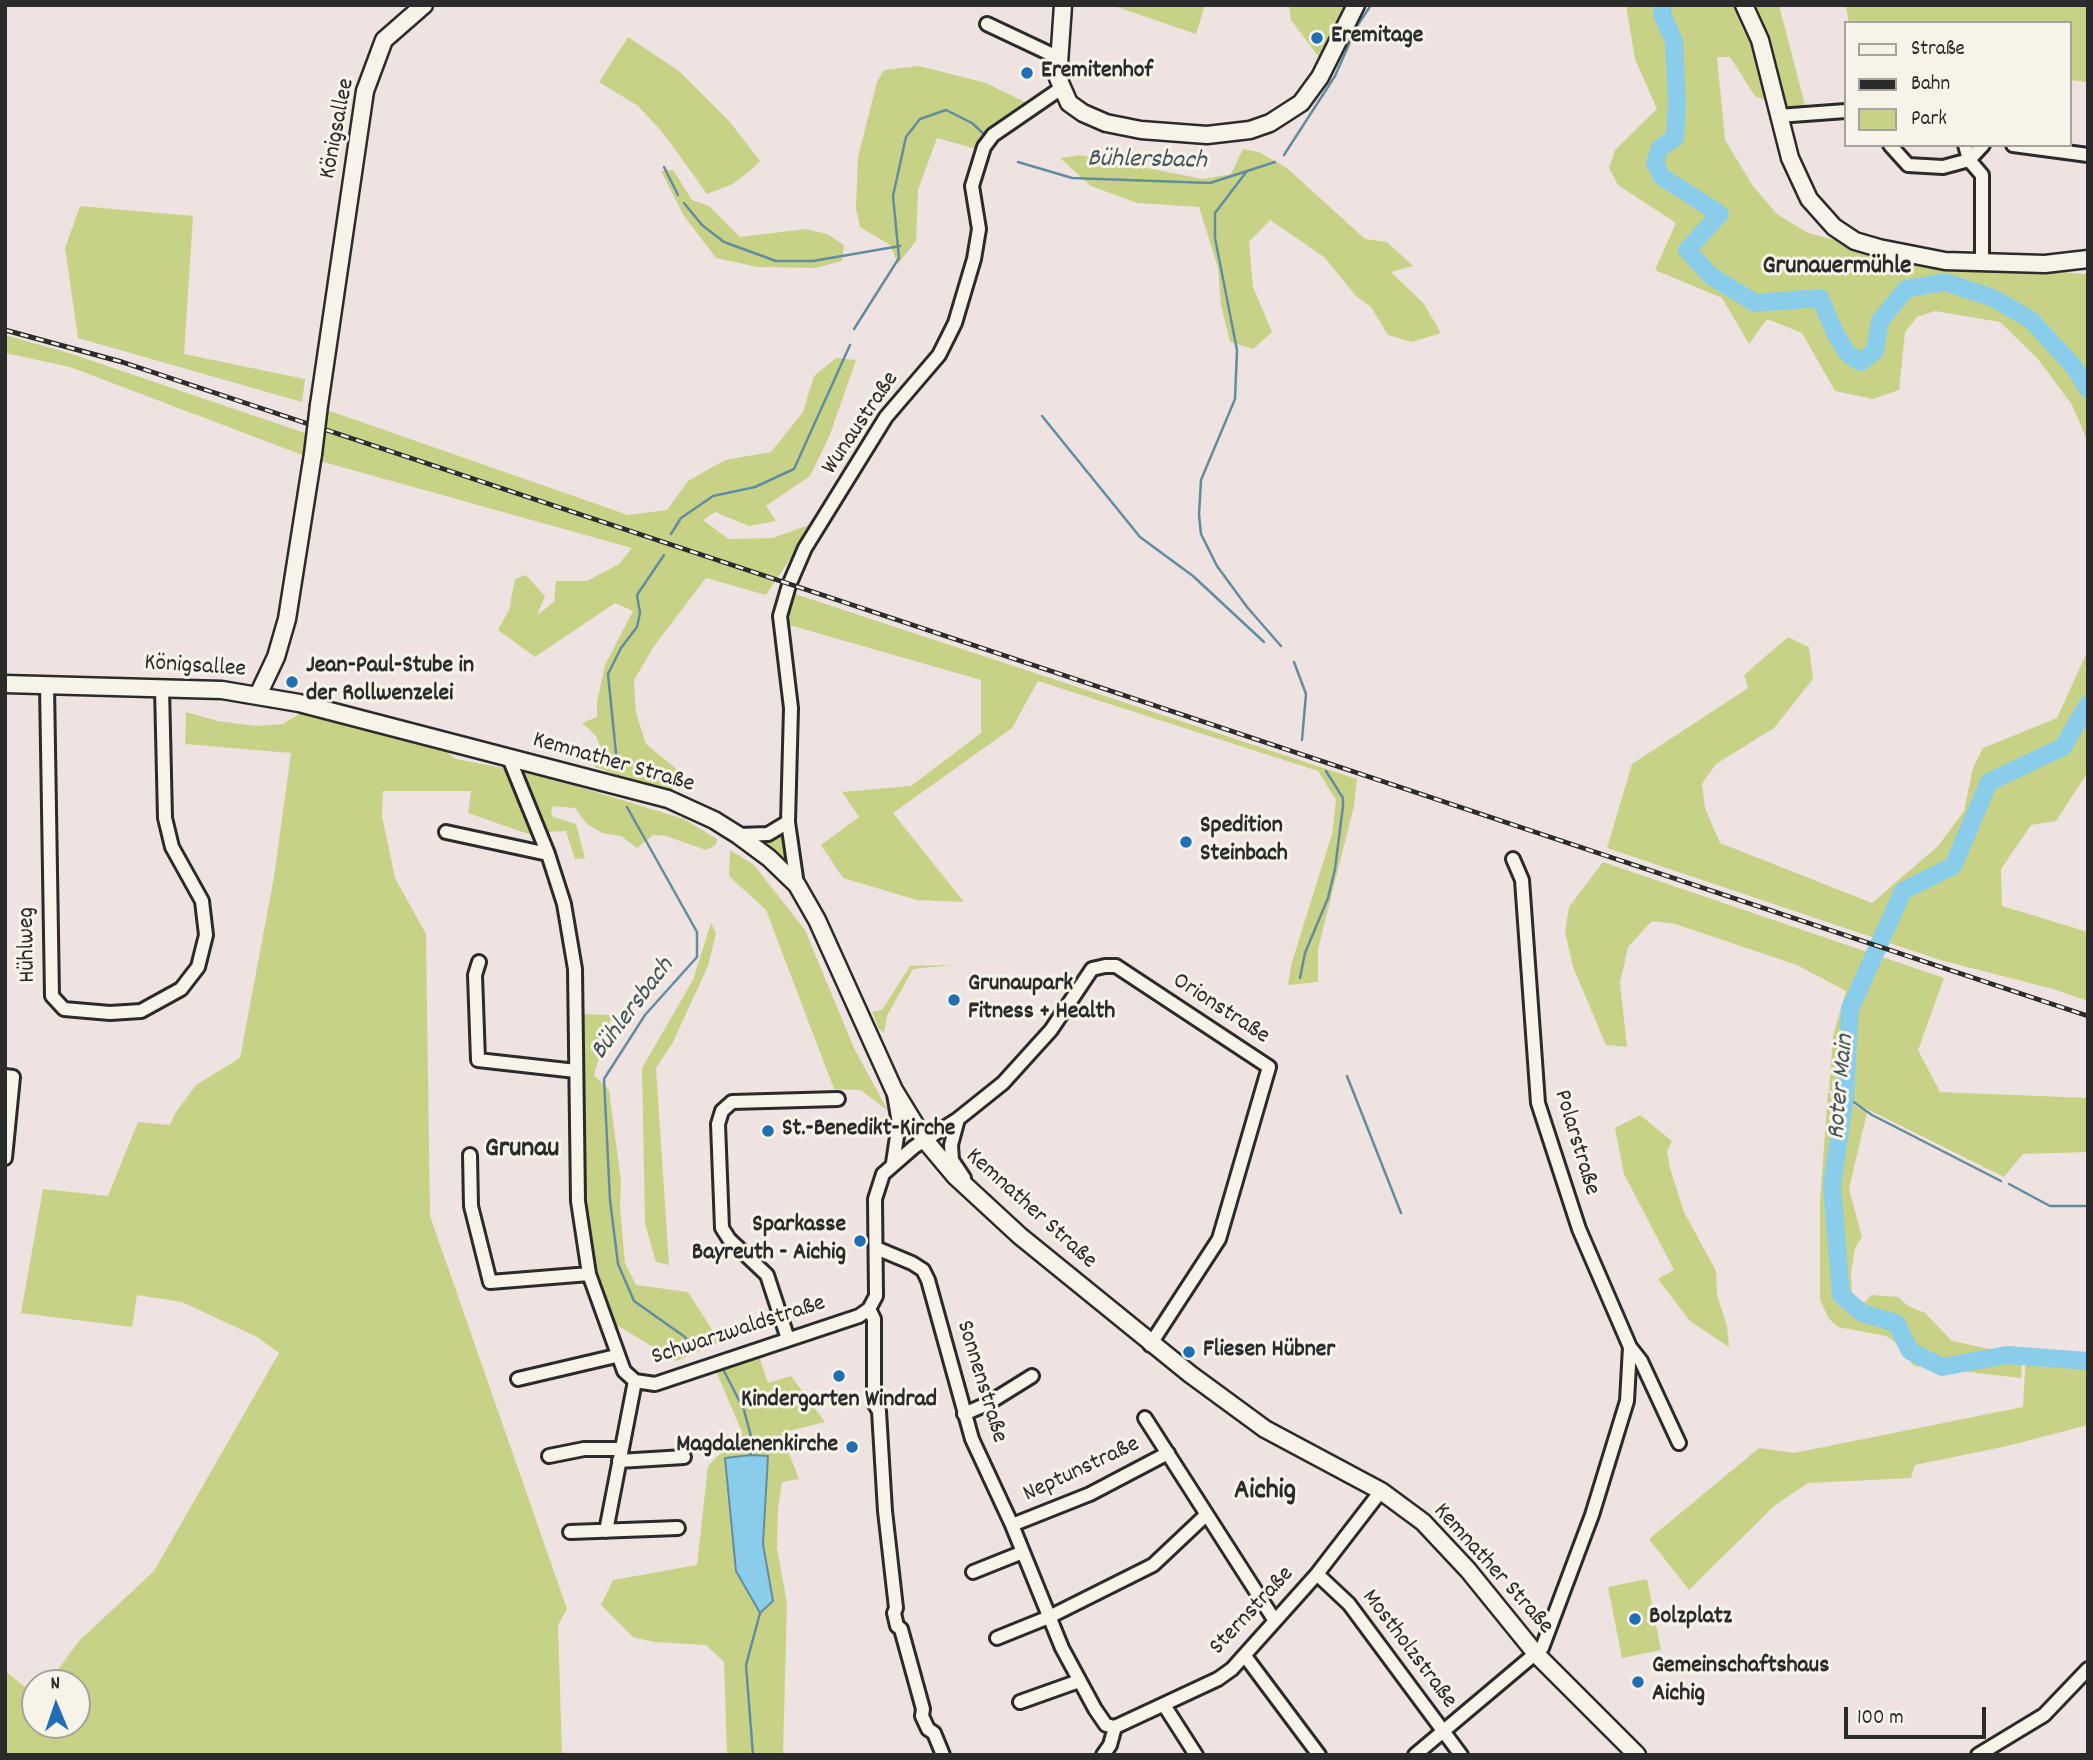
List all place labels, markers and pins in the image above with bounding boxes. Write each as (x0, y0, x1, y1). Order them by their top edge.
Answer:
place label: Eremitage (1331, 24, 1423, 52)
marker: Eremitage (1309, 30, 1325, 46)
place label: Eremitenhof (1041, 59, 1153, 87)
marker: Eremitenhof (1019, 65, 1035, 81)
place label: Jean-Paul-Stube in der Rollwenzelei (306, 654, 474, 710)
marker: Jean-Paul-Stube in der Rollwenzelei (284, 674, 300, 690)
place label: Spedition Steinbach (1200, 814, 1288, 870)
marker: Spedition Steinbach (1178, 834, 1194, 850)
place label: Grunaupark Fitness + Health (968, 972, 1115, 1028)
marker: Grunaupark Fitness + Health (946, 992, 962, 1008)
place label: St.-Benedikt-Kirche (782, 1117, 955, 1145)
marker: St.-Benedikt-Kirche (760, 1123, 776, 1139)
place label: Sparkasse Bayreuth - Aichig (692, 1213, 846, 1269)
marker: Sparkasse Bayreuth - Aichig (852, 1233, 868, 1249)
place label: Fliesen Hübner (1203, 1338, 1335, 1366)
marker: Fliesen Hübner (1181, 1344, 1197, 1360)
marker: Kindergarten Windrad (831, 1368, 847, 1384)
place label: Kindergarten Windrad (741, 1388, 937, 1416)
place label: Magdalenenkirche (676, 1433, 838, 1461)
marker: Magdalenenkirche (844, 1439, 860, 1455)
place label: Bolzplatz (1649, 1605, 1732, 1633)
marker: Bolzplatz (1627, 1611, 1643, 1627)
place label: Gemeinschaftshaus Aichig (1652, 1654, 1829, 1710)
marker: Gemeinschaftshaus Aichig (1630, 1674, 1646, 1690)

